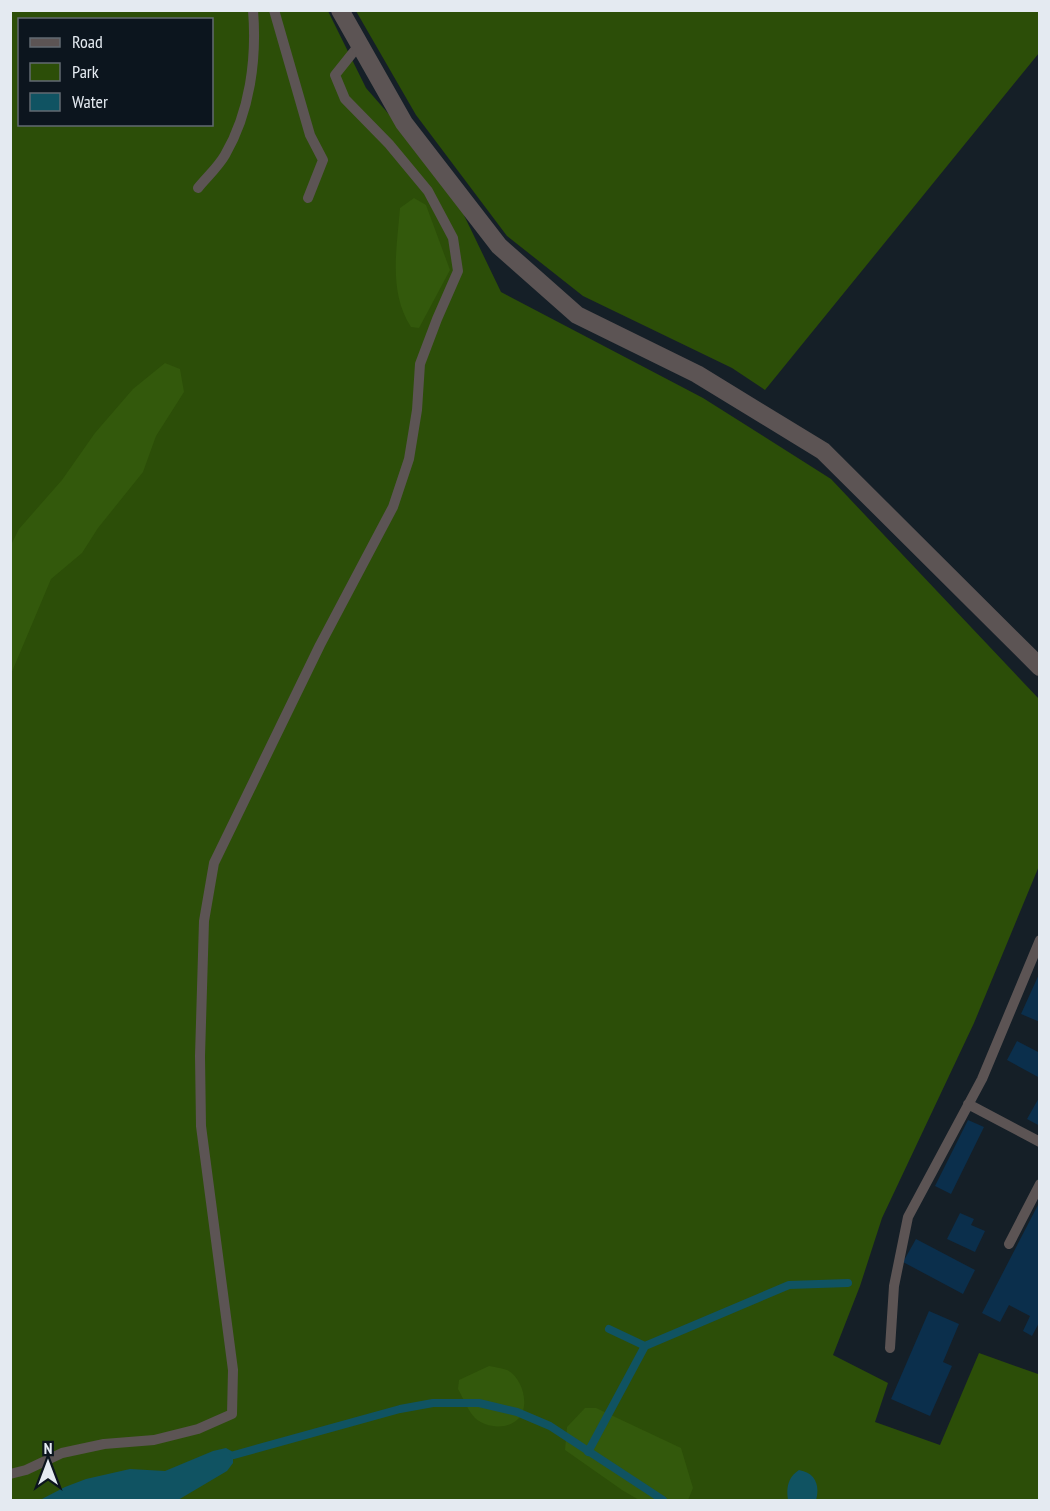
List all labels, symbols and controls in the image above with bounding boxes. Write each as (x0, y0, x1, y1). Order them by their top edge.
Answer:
legend (18, 18, 213, 126)
text: Road (72, 30, 103, 53)
text: Park (72, 60, 99, 83)
text: Water (72, 90, 108, 113)
north arrow (18, 1433, 78, 1493)
text: N (44, 1438, 52, 1458)

